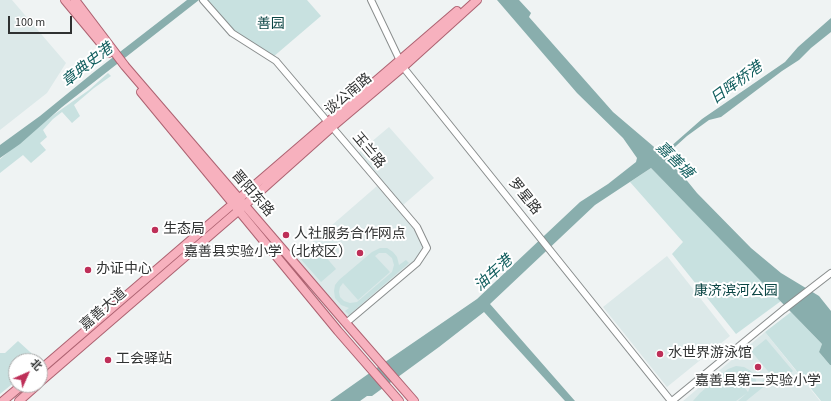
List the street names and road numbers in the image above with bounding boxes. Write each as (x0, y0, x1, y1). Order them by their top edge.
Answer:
street label: 谈公南路 (322, 71, 376, 119)
street label: 玉兰路 (348, 130, 388, 172)
street label: 晋阳东路 (227, 167, 277, 221)
street label: 罗星路 (504, 175, 544, 219)
street label: 嘉善大道 (77, 285, 131, 335)

